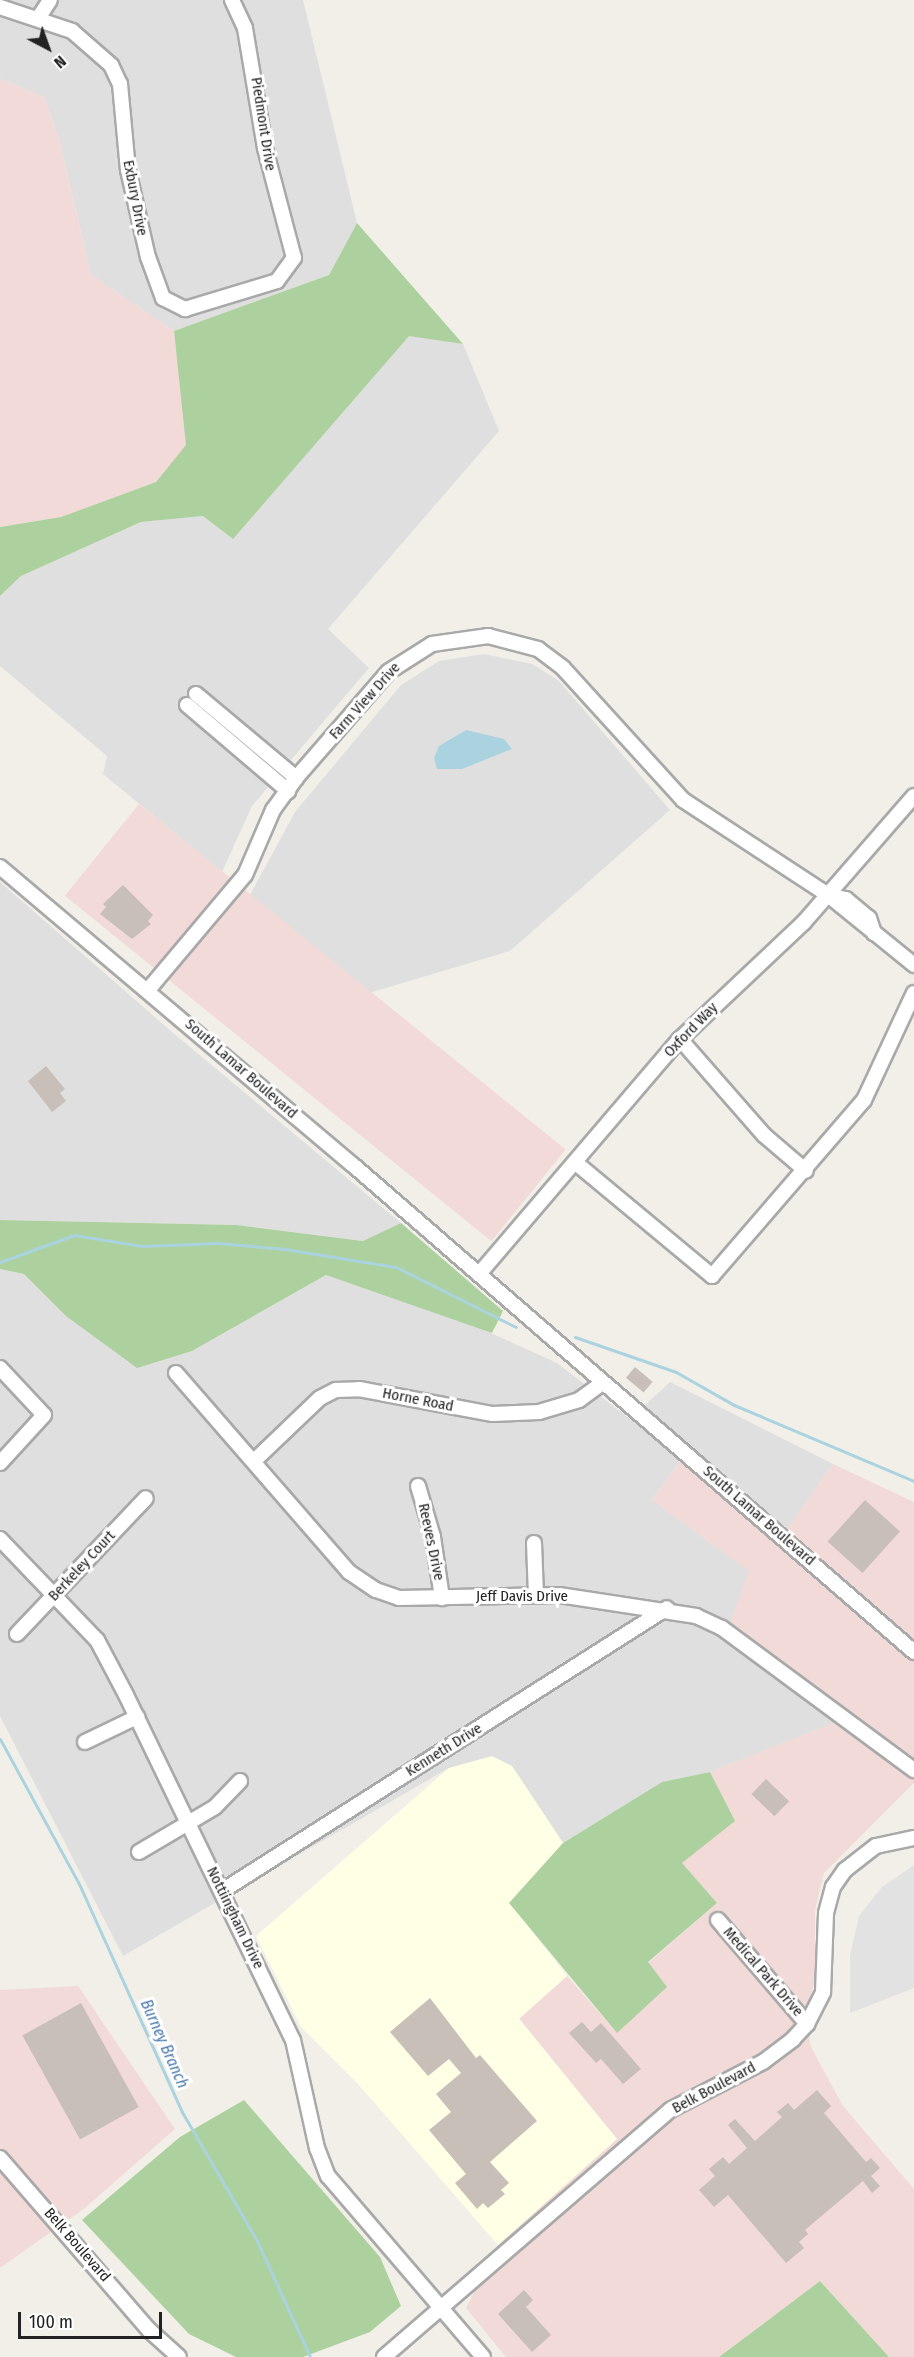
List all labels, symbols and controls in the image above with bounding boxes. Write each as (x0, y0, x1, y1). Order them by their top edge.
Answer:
north arrow (18, 18, 78, 78)
text: N (50, 52, 70, 72)
street label: Piedmont Drive (247, 76, 279, 172)
street label: Exbury Drive (119, 159, 151, 237)
street label: Farm View Drive (326, 659, 404, 743)
street label: Oxford Way (661, 999, 721, 1061)
street label: South Lamar Boulevard (181, 1015, 301, 1123)
street label: Horne Road (381, 1384, 455, 1416)
street label: South Lamar Boulevard (699, 1462, 819, 1570)
street label: Reeves Drive (414, 1502, 448, 1582)
street label: Berkeley Court (45, 1527, 119, 1605)
street label: Jeff Davis Drive (476, 1588, 568, 1606)
street label: Kenneth Drive (403, 1719, 485, 1781)
street label: Nottiingham Drive (202, 1864, 268, 1972)
street label: Medical Park Drive (719, 1924, 807, 2020)
water label: Burney Branch (136, 1997, 192, 2091)
street label: Belk Boulevard (669, 2058, 759, 2118)
street label: Belk Boulevard (40, 2204, 114, 2286)
scale bar (21, 2300, 165, 2338)
text: 100 m (29, 2311, 73, 2333)

